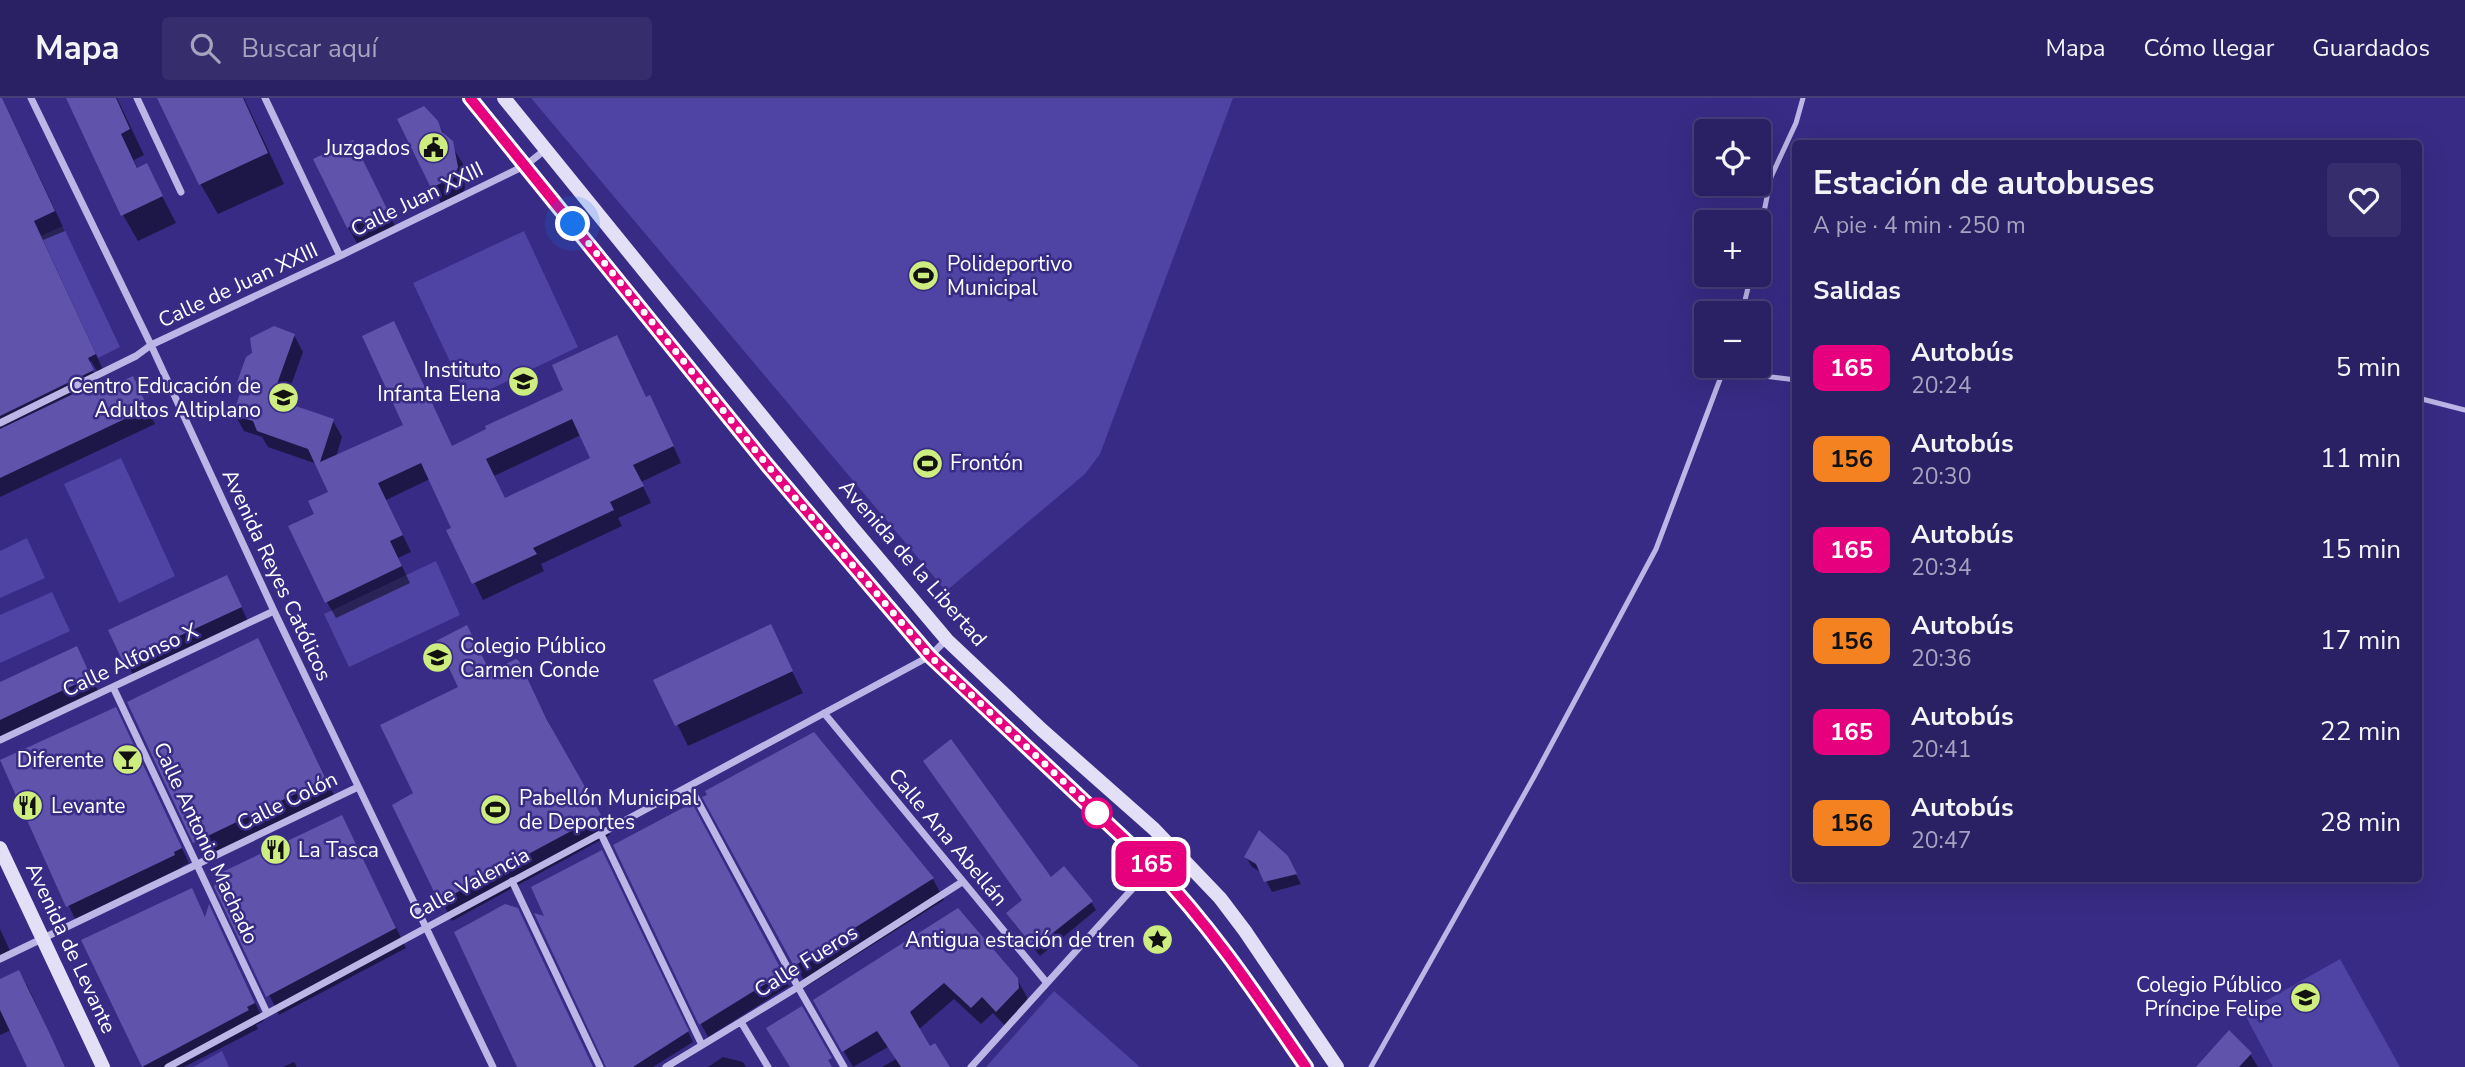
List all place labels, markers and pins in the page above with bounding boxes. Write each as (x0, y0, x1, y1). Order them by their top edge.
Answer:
public building icon: Juzgados (416, 131, 450, 165)
place label: Juzgados (323, 134, 410, 162)
place label: Polideportivo Municipal (947, 250, 1073, 302)
sports icon: Polideportivo Municipal (907, 259, 941, 293)
place label: Instituto Infanta Elena (377, 356, 501, 408)
school or university icon: Instituto Infanta Elena (507, 365, 541, 399)
place label: Centro Educación de Adultos Altiplano (69, 372, 261, 424)
school or university icon: Centro Educación de Adultos Altiplano (267, 381, 301, 415)
sports icon: Frontón (910, 446, 944, 480)
place label: Frontón (950, 449, 1023, 477)
place label: Colegio Público Carmen Conde (460, 632, 606, 684)
school or university icon: Colegio Público Carmen Conde (420, 641, 454, 675)
bar icon: Diferente (110, 743, 144, 777)
place label: Diferente (17, 746, 104, 774)
place label: Pabellón Municipal de Deportes (519, 784, 699, 836)
restaurant icon: Levante (11, 789, 45, 823)
place label: Levante (51, 792, 125, 820)
sports icon: Pabellón Municipal de Deportes (479, 793, 513, 827)
unlabelled marker (1082, 798, 1112, 828)
restaurant icon: La Tasca (258, 833, 292, 867)
place label: La Tasca (298, 836, 379, 864)
place icon: Antigua estación de tren (1141, 923, 1175, 957)
place label: Antigua estación de tren (905, 926, 1135, 954)
place label: Colegio Público Príncipe Felipe (2136, 971, 2282, 1023)
school or university icon: Colegio Público Príncipe Felipe (2288, 980, 2322, 1014)

